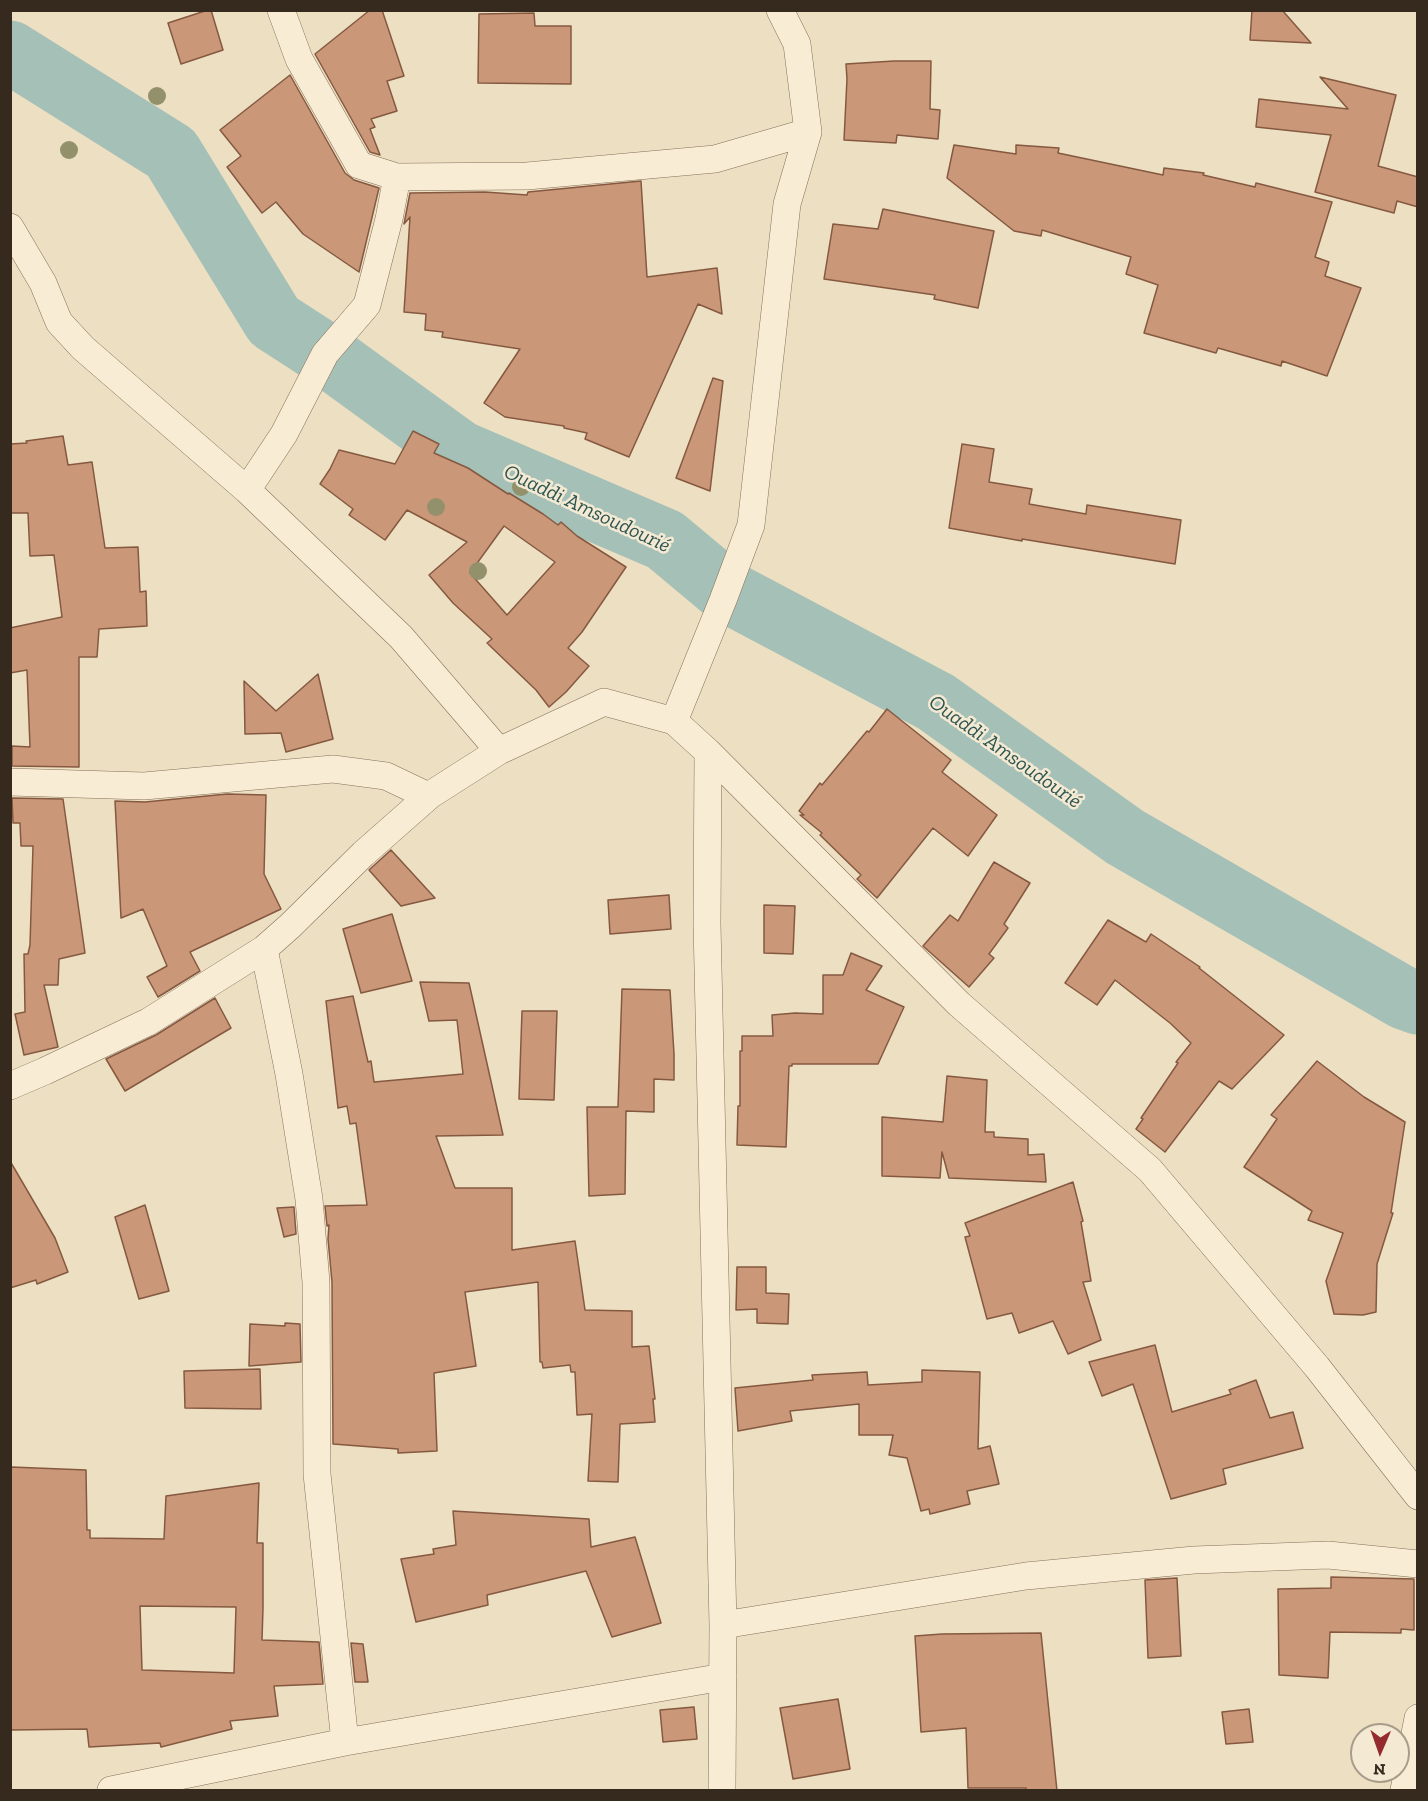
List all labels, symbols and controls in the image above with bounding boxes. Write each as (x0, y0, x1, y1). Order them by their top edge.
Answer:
water label: Ouaddi Amsoudourié (500, 459, 674, 559)
water label: Ouaddi Amsoudourié (924, 690, 1086, 814)
north arrow (1350, 1723, 1410, 1783)
text: N (1373, 1760, 1386, 1779)

